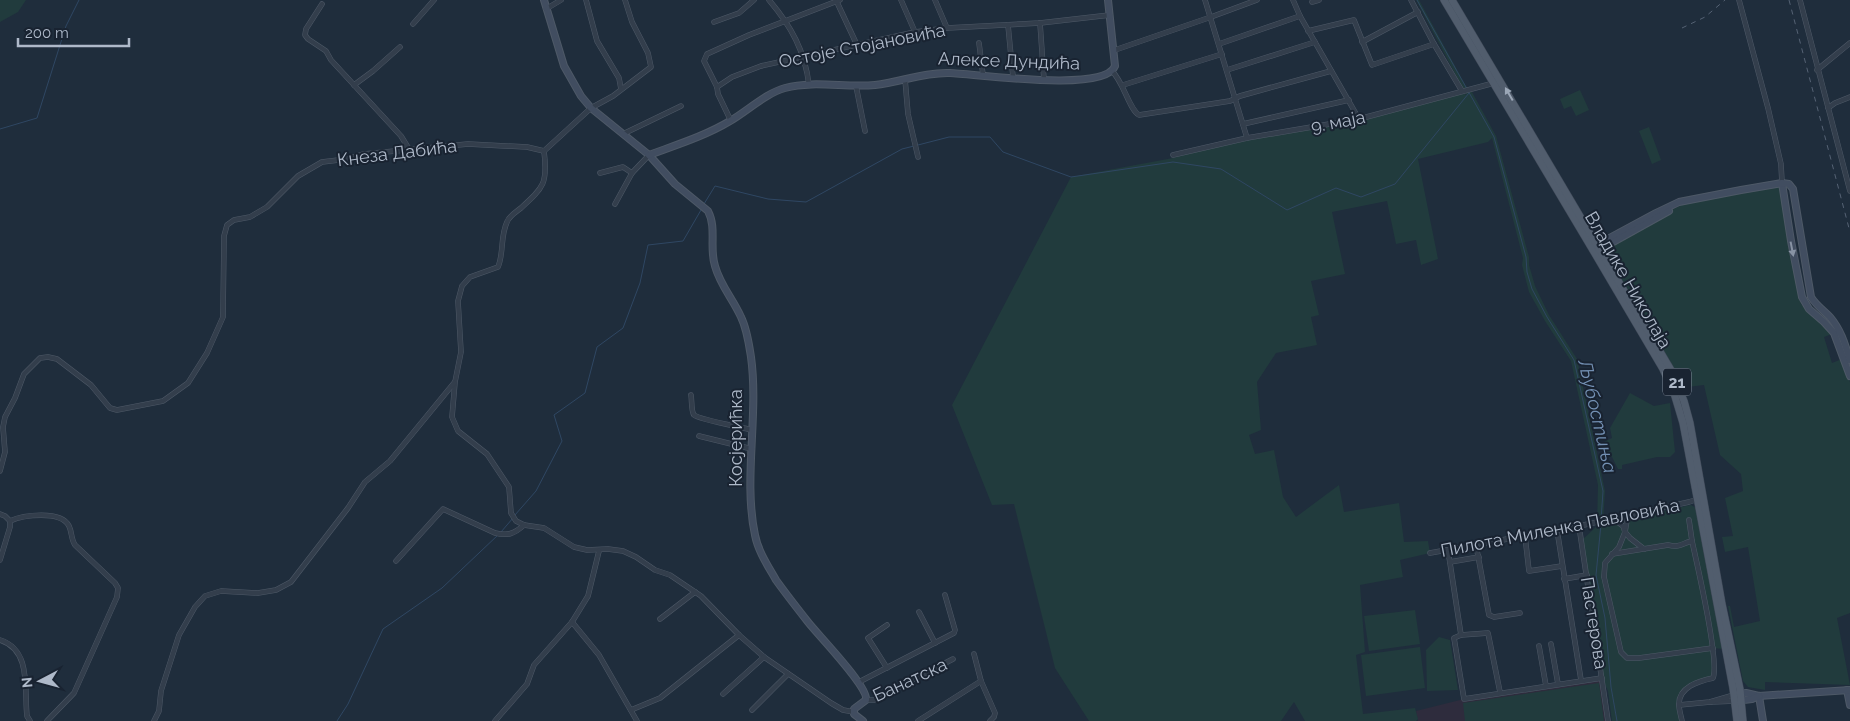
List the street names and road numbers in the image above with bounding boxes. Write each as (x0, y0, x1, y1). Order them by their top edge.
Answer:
street label: Остоје Стојановића (777, 19, 947, 72)
street label: Алексе Дундића (938, 48, 1080, 73)
street label: 9. маја (1309, 106, 1367, 137)
street label: Кнеза Дабића (336, 135, 458, 170)
street label: Владике Николаја (1581, 208, 1676, 352)
road number: 21 (1663, 368, 1691, 396)
street label: Косјерићка (725, 389, 746, 487)
street label: Пилота Миленка Павловића (1439, 494, 1681, 561)
street label: Пастерова (1577, 575, 1612, 670)
street label: Банатска (869, 653, 950, 706)

